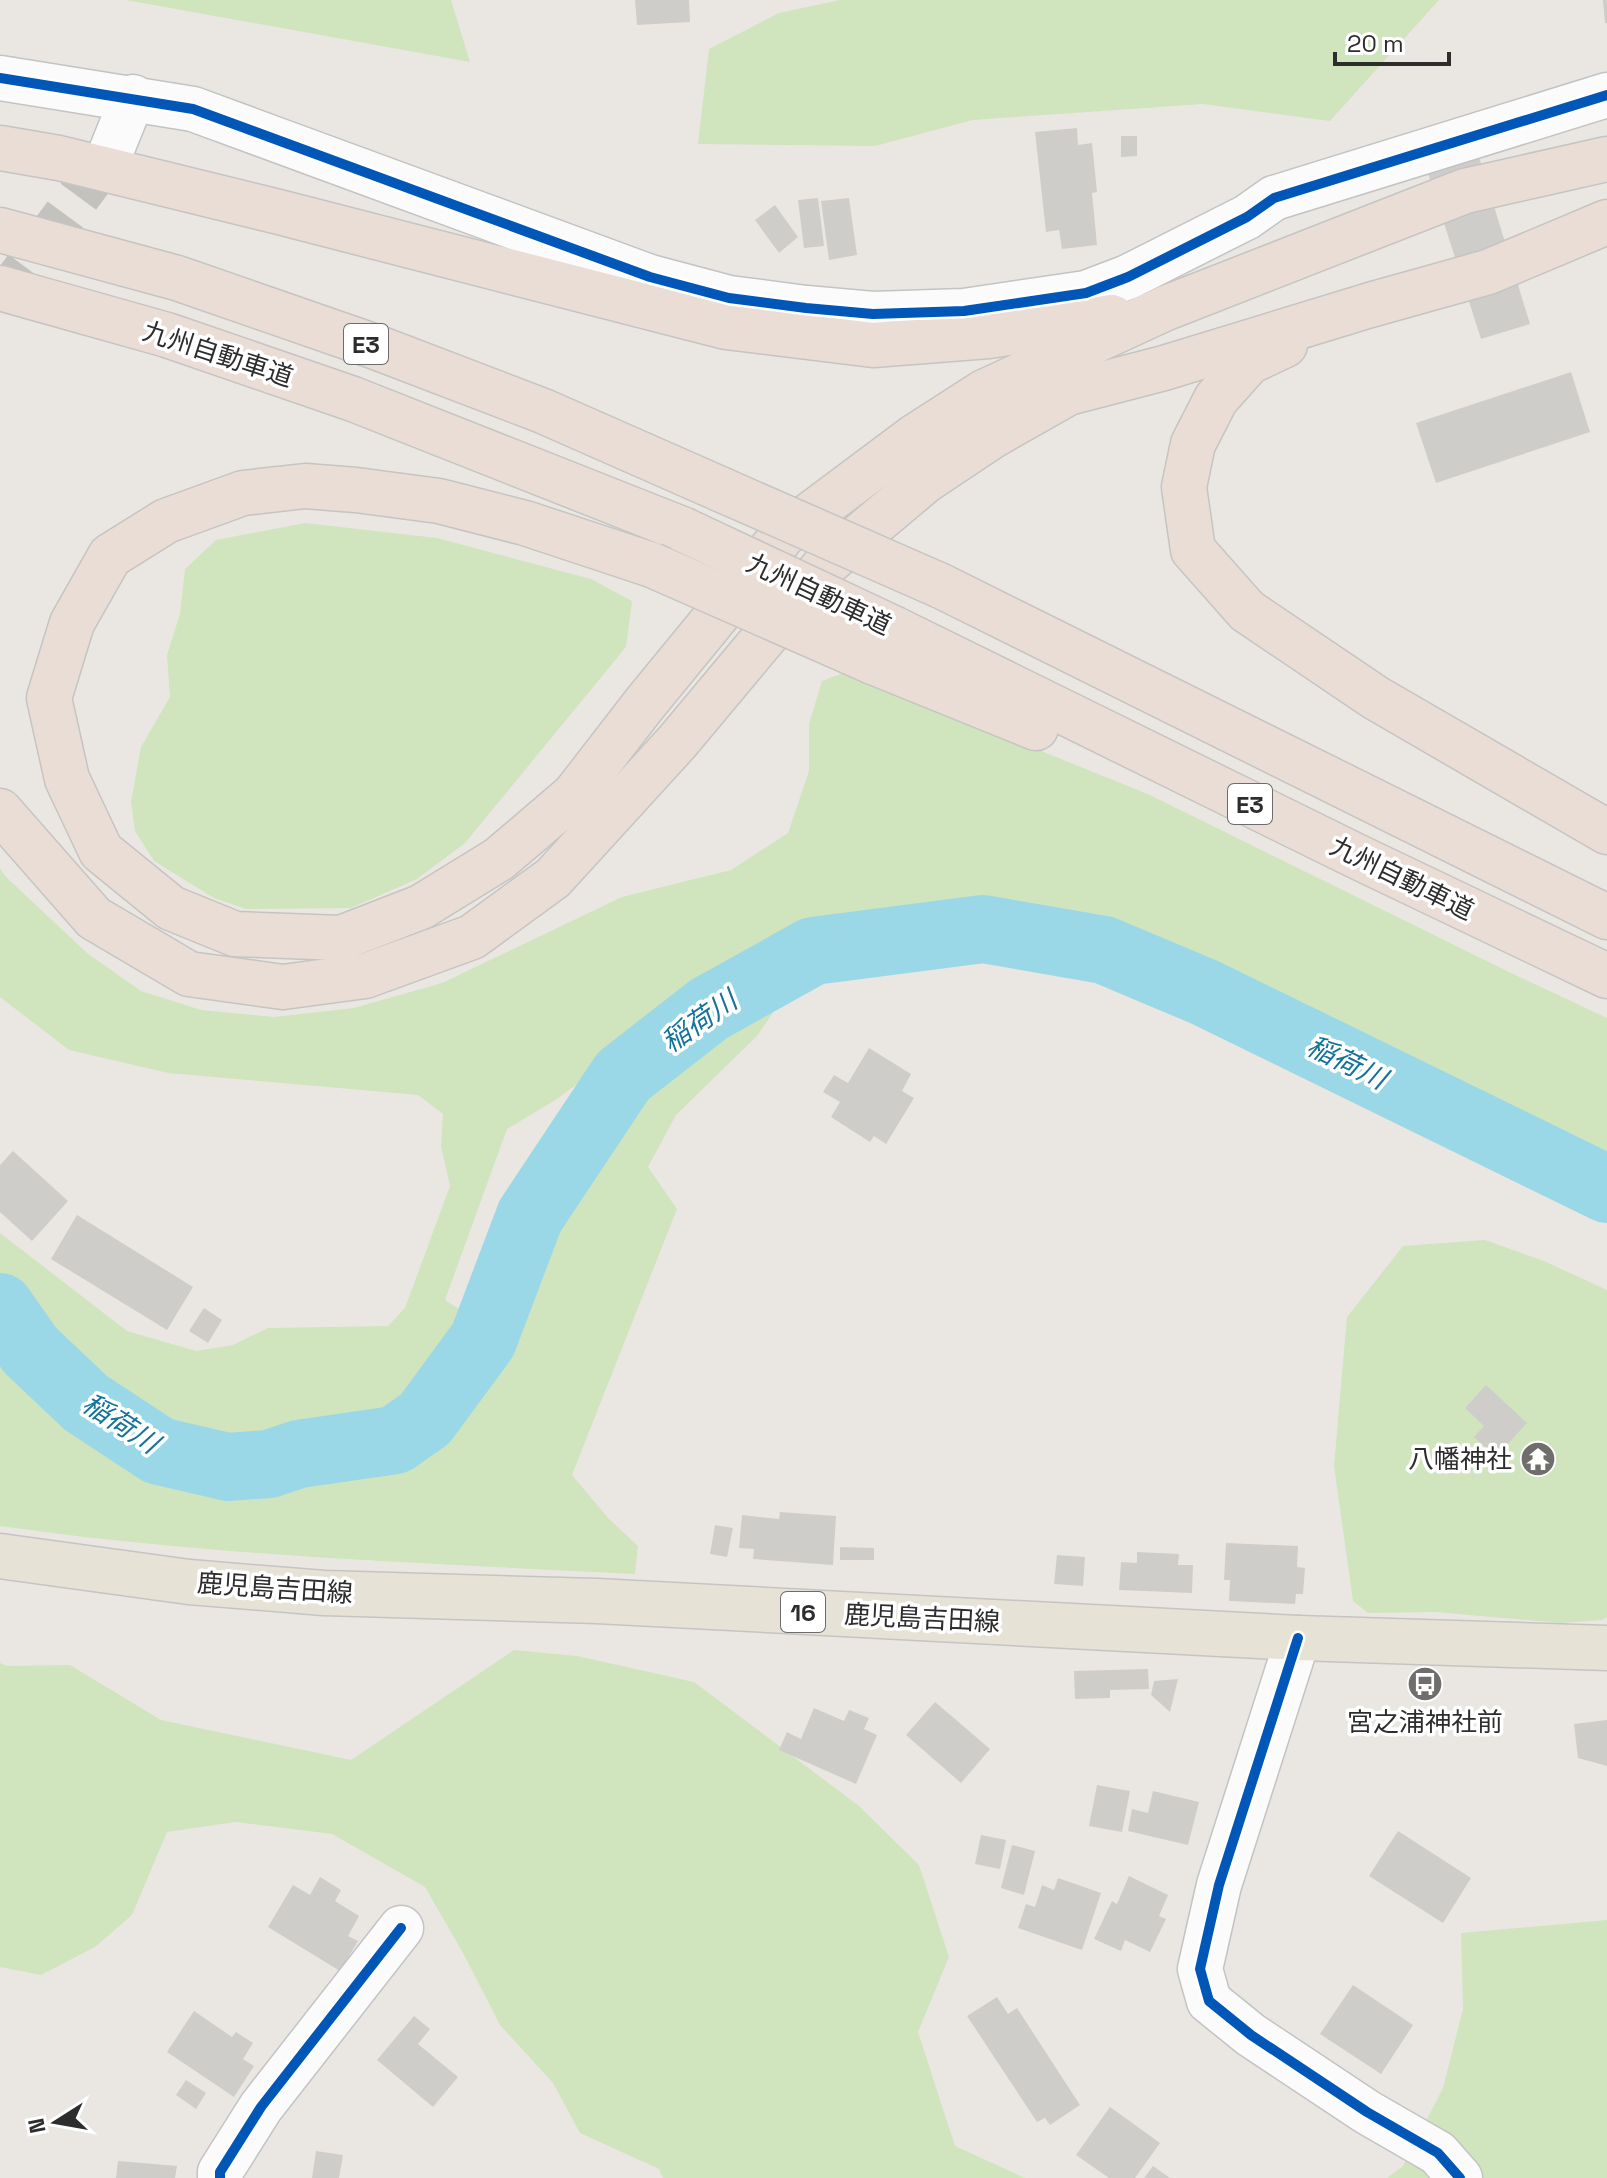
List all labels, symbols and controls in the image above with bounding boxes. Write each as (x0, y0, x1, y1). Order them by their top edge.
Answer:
scale bar (1335, 16, 1449, 66)
text: 20 m (1347, 28, 1404, 59)
street label: 九州自動車道 (139, 314, 297, 394)
road number: E3 (344, 324, 388, 364)
street label: 九州自動車道 (741, 546, 897, 642)
road number: E3 (1228, 784, 1272, 824)
street label: 九州自動車道 (1324, 829, 1480, 927)
water label: 稲荷川 (654, 980, 746, 1060)
water label: 稲荷川 (1301, 1027, 1395, 1098)
water label: 稲荷川 (76, 1385, 169, 1463)
temple icon: 八幡神社 (1519, 1440, 1557, 1478)
place label: 八幡神社 (1408, 1442, 1512, 1476)
street label: 鹿児島吉田線 (196, 1566, 354, 1610)
road number: 16 (781, 1592, 825, 1632)
street label: 鹿児島吉田線 (843, 1597, 1001, 1639)
bus stop icon: 宮之浦神社前 (1406, 1665, 1444, 1703)
place label: 宮之浦神社前 (1347, 1705, 1503, 1739)
north arrow (16, 2082, 96, 2162)
text: N (21, 2116, 52, 2136)

